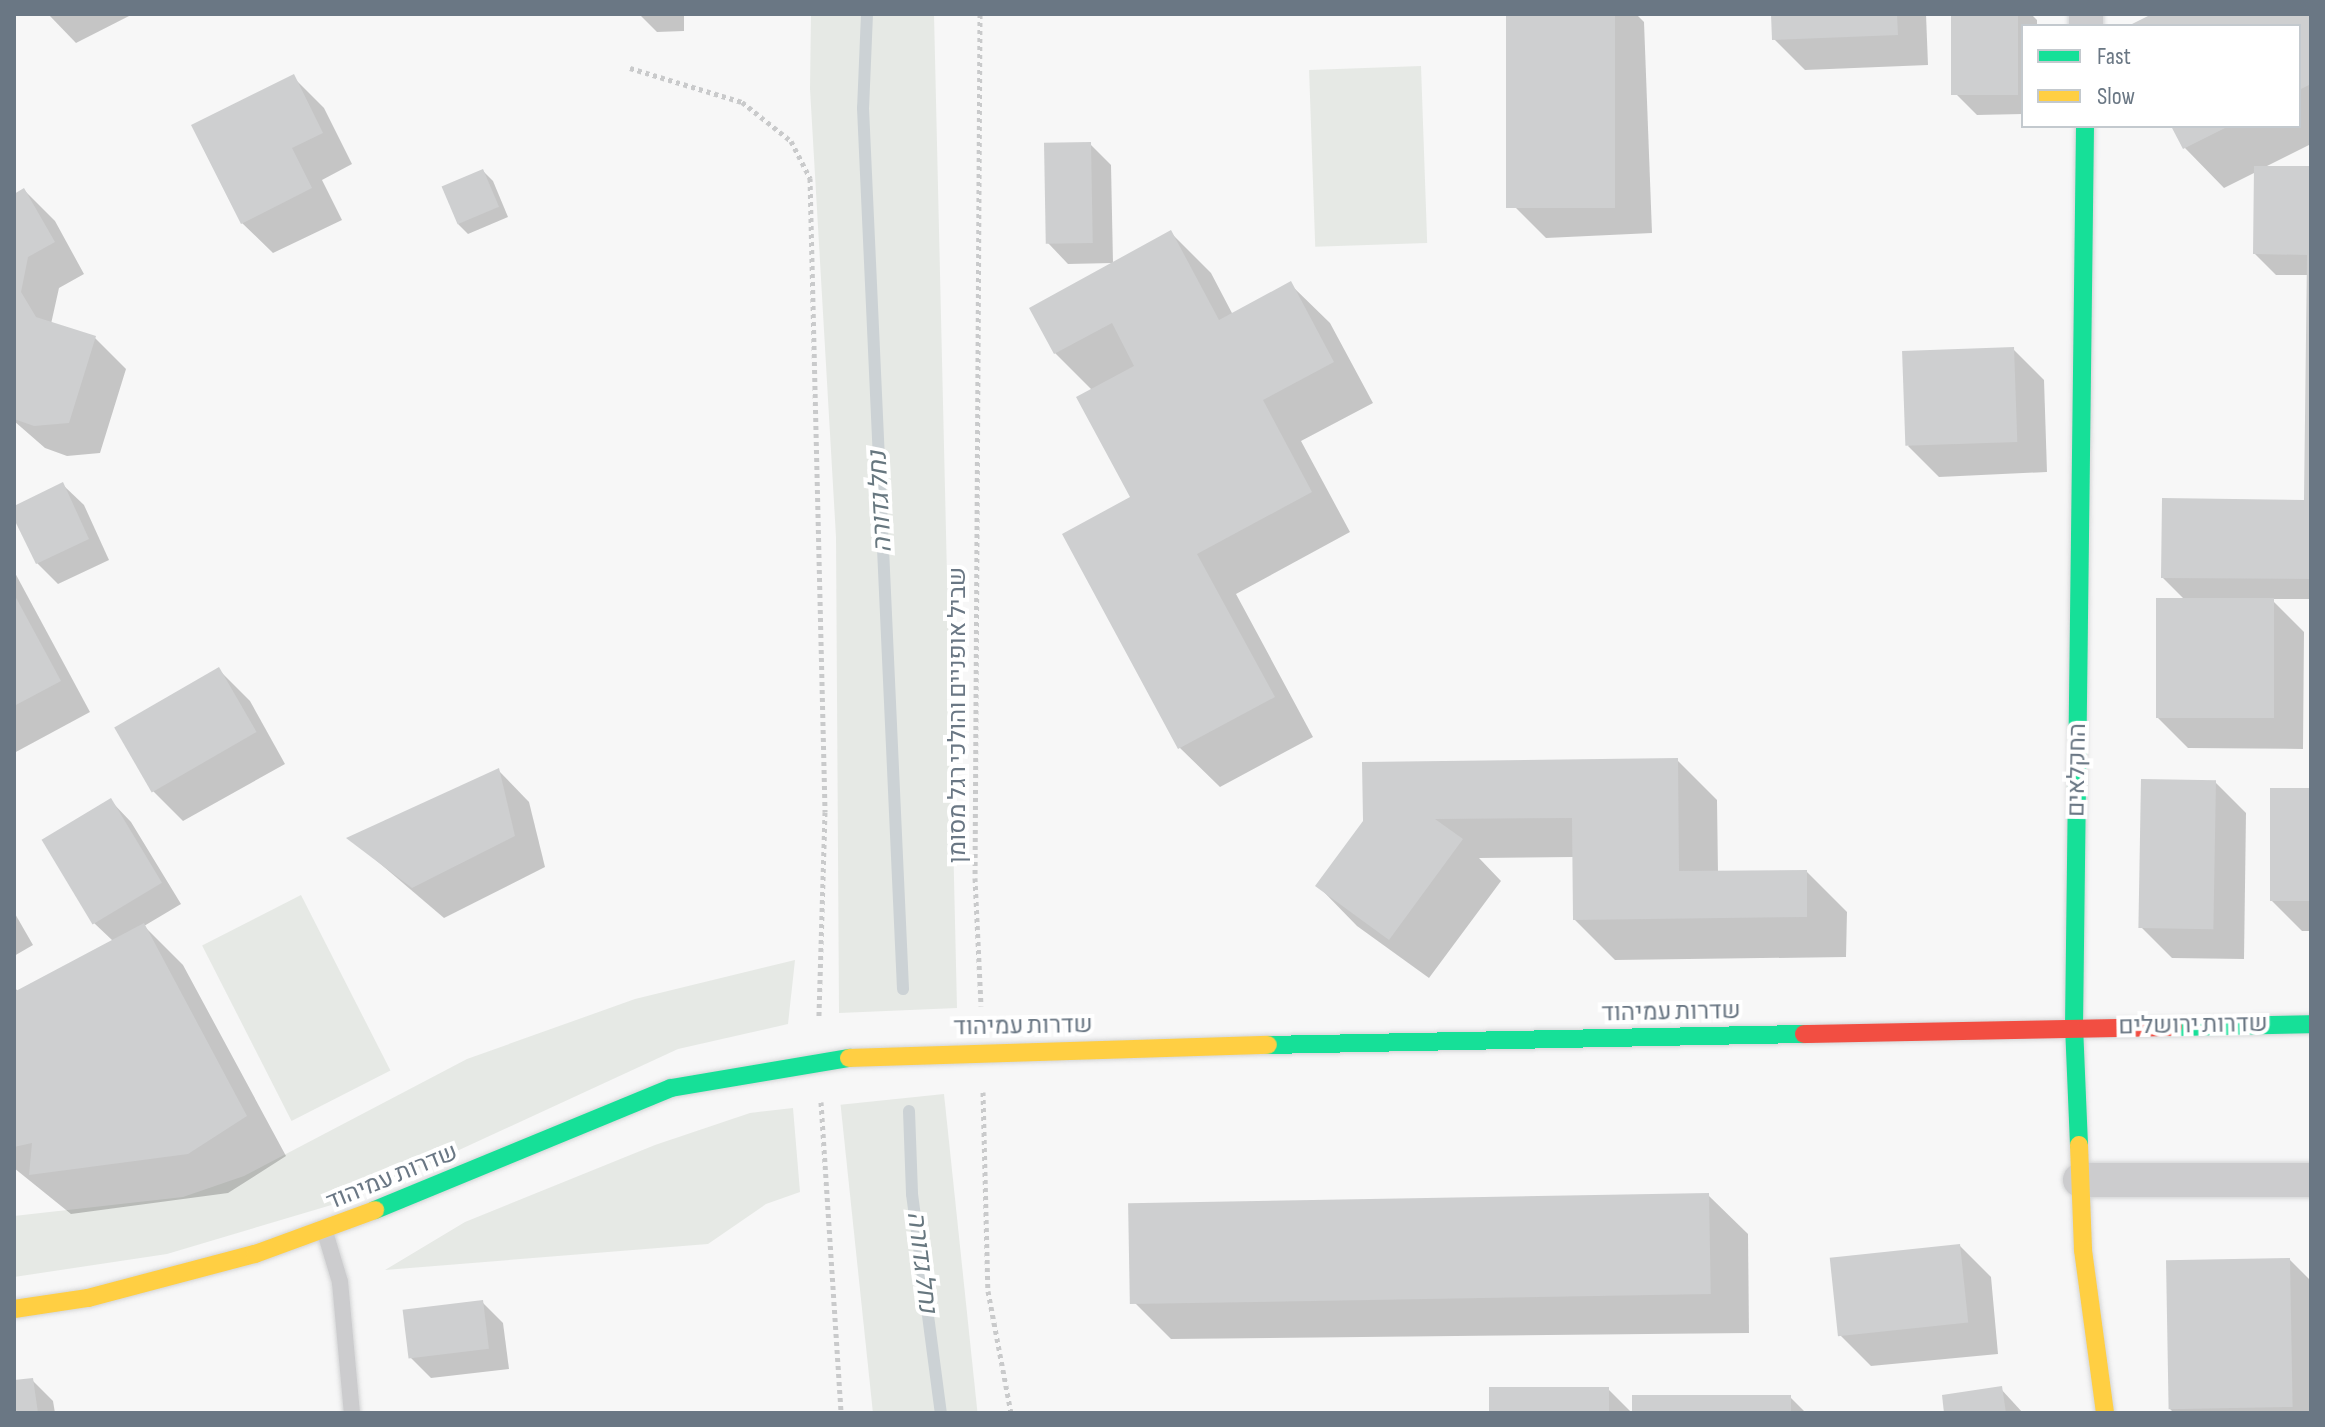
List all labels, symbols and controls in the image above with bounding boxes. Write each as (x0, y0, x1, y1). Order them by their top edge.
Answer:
legend (2021, 24, 2301, 128)
text: Fast (2097, 42, 2131, 71)
text: Slow (2097, 82, 2135, 111)
water label: נחל גדורה (863, 450, 899, 554)
street label: שביל אופניים והולכי רגל מסומן (944, 567, 972, 863)
street label: החקלאים (2062, 723, 2092, 817)
street label: שדרות עמיהוד (1601, 996, 1741, 1028)
street label: שדרות ירושלים (2118, 1009, 2268, 1041)
street label: שדרות עמיהוד (953, 1010, 1093, 1042)
street label: שדרות עמיהוד (322, 1138, 462, 1216)
water label: נחל גדורה (899, 1209, 943, 1315)

